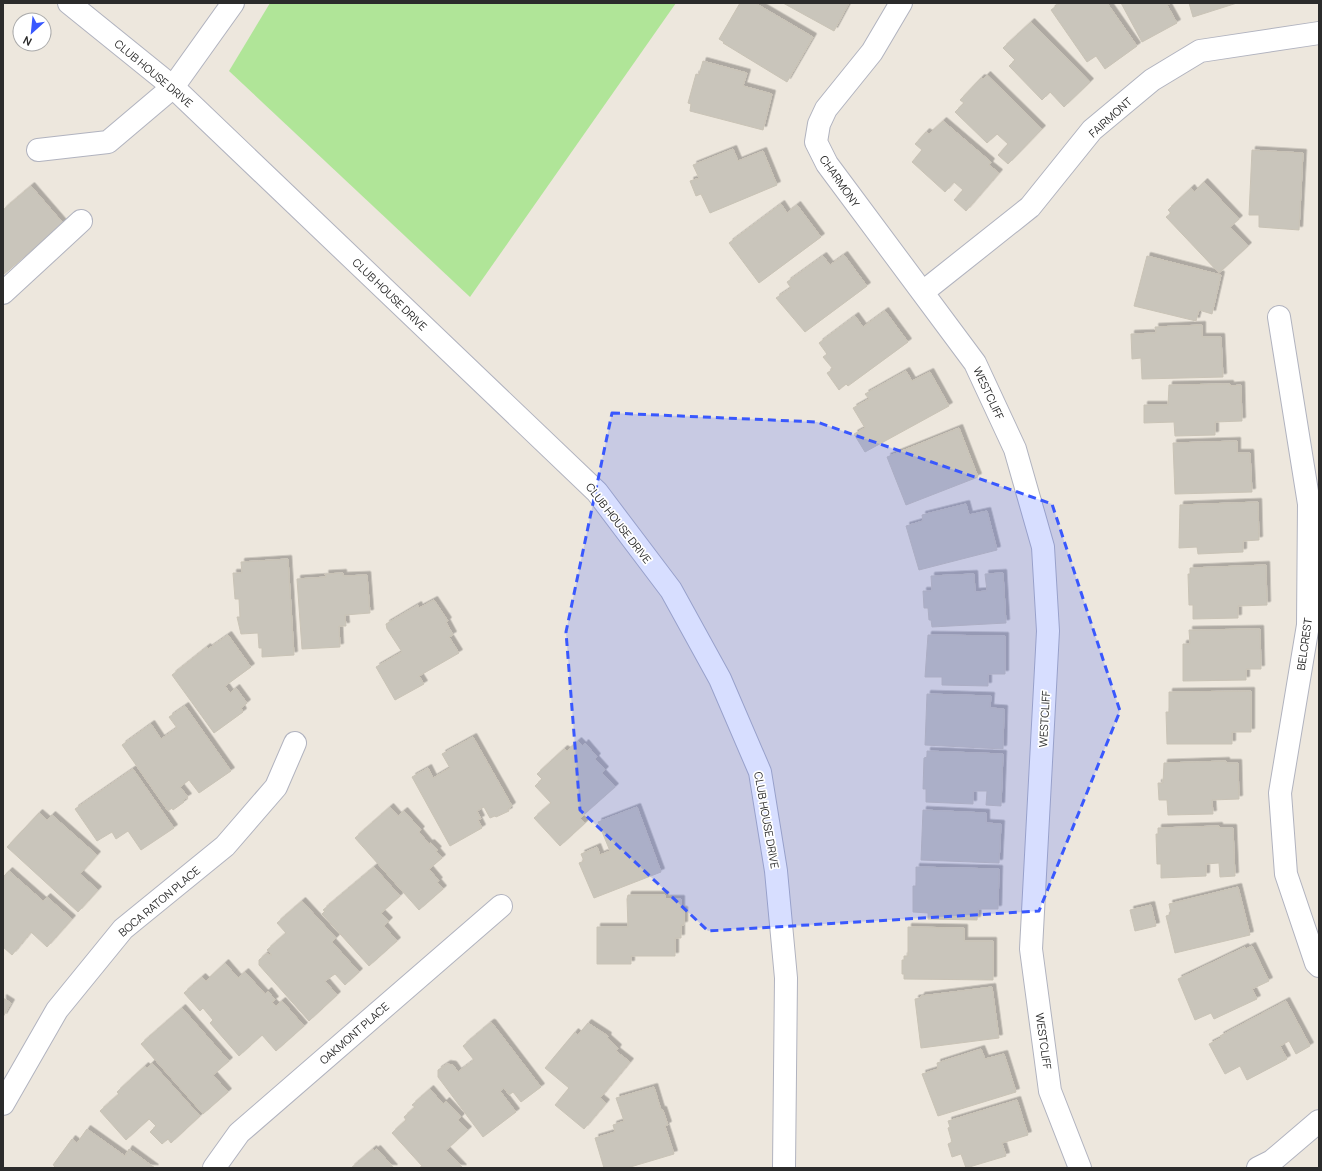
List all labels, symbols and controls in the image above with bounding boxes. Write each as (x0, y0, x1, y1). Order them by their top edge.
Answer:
north arrow (12, 12, 52, 52)
text: N (20, 33, 34, 50)
street label: CLUB HOUSE DRIVE (112, 36, 196, 110)
street label: FAIRMONT (1085, 93, 1135, 140)
street label: CHARMONY (817, 152, 864, 211)
street label: CLUB HOUSE DRIVE (350, 255, 430, 333)
street label: WESTCLIFF (970, 364, 1008, 422)
street label: CLUB HOUSE DRIVE (583, 480, 655, 566)
street label: BELCREST (1293, 616, 1315, 671)
street label: WESTCLIFF (1035, 690, 1053, 748)
street label: CLUB HOUSE DRIVE (751, 770, 783, 870)
street label: BOCA RATON PLACE (115, 862, 203, 940)
street label: OAKMONT PLACE (316, 999, 392, 1067)
street label: WESTCLIFF (1033, 1012, 1055, 1071)

